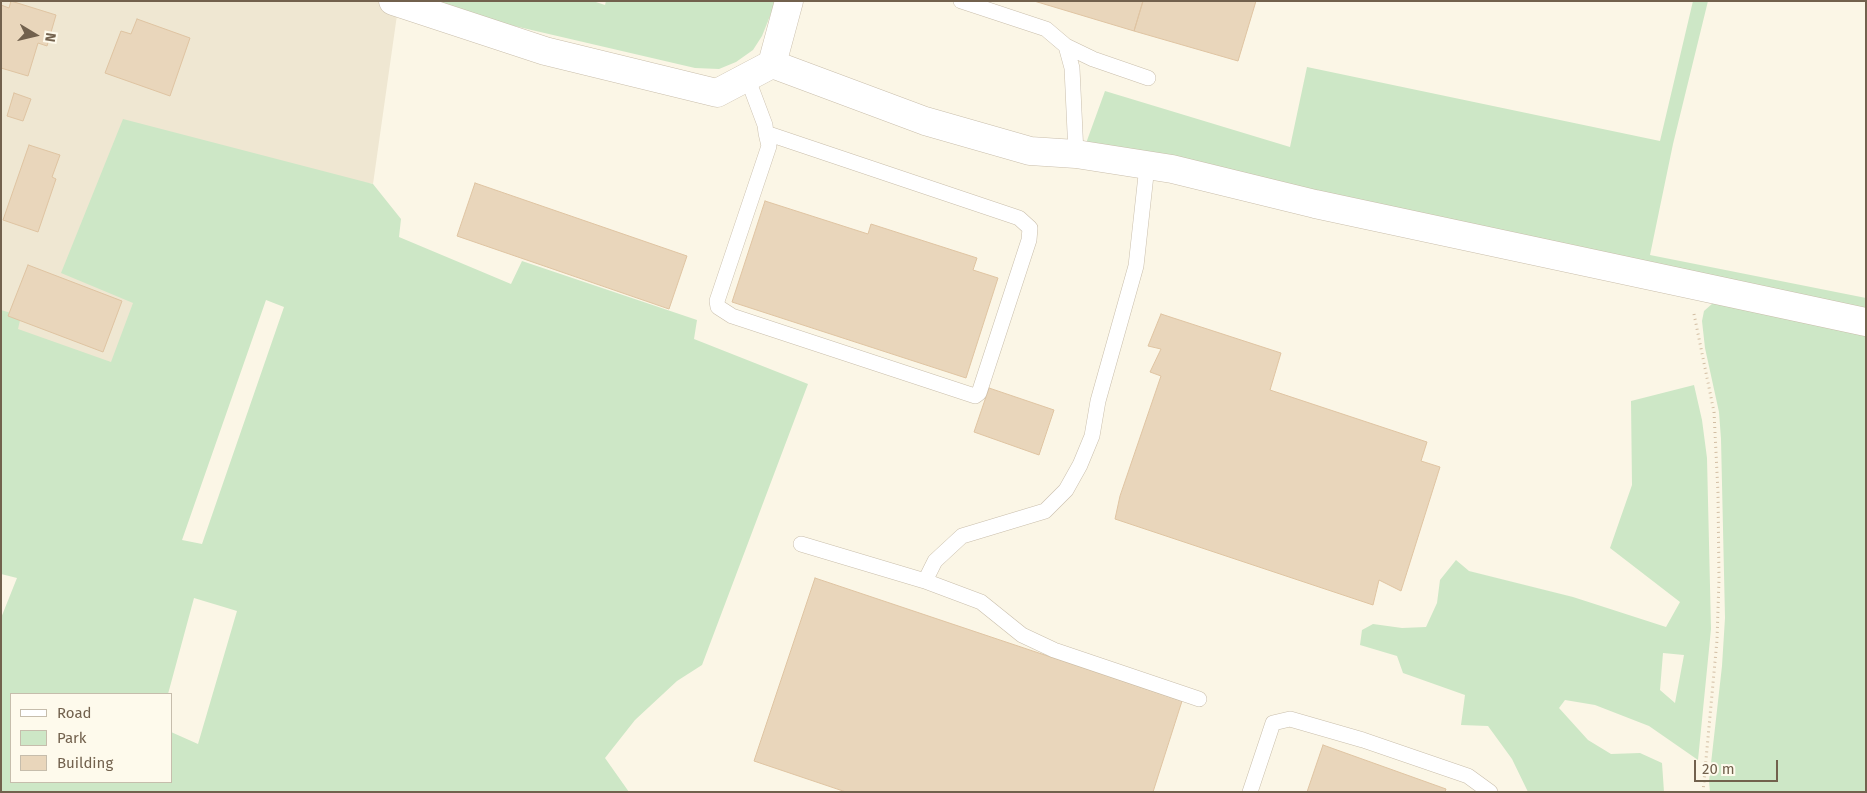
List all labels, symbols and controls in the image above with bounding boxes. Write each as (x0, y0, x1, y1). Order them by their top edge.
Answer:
north arrow (10, 10, 60, 60)
text: N (41, 31, 59, 43)
legend (10, 693, 172, 783)
text: Road (57, 704, 92, 722)
text: Park (57, 729, 87, 747)
scale bar (1697, 750, 1781, 782)
text: Building (57, 754, 113, 772)
text: 20 m (1702, 760, 1735, 778)

